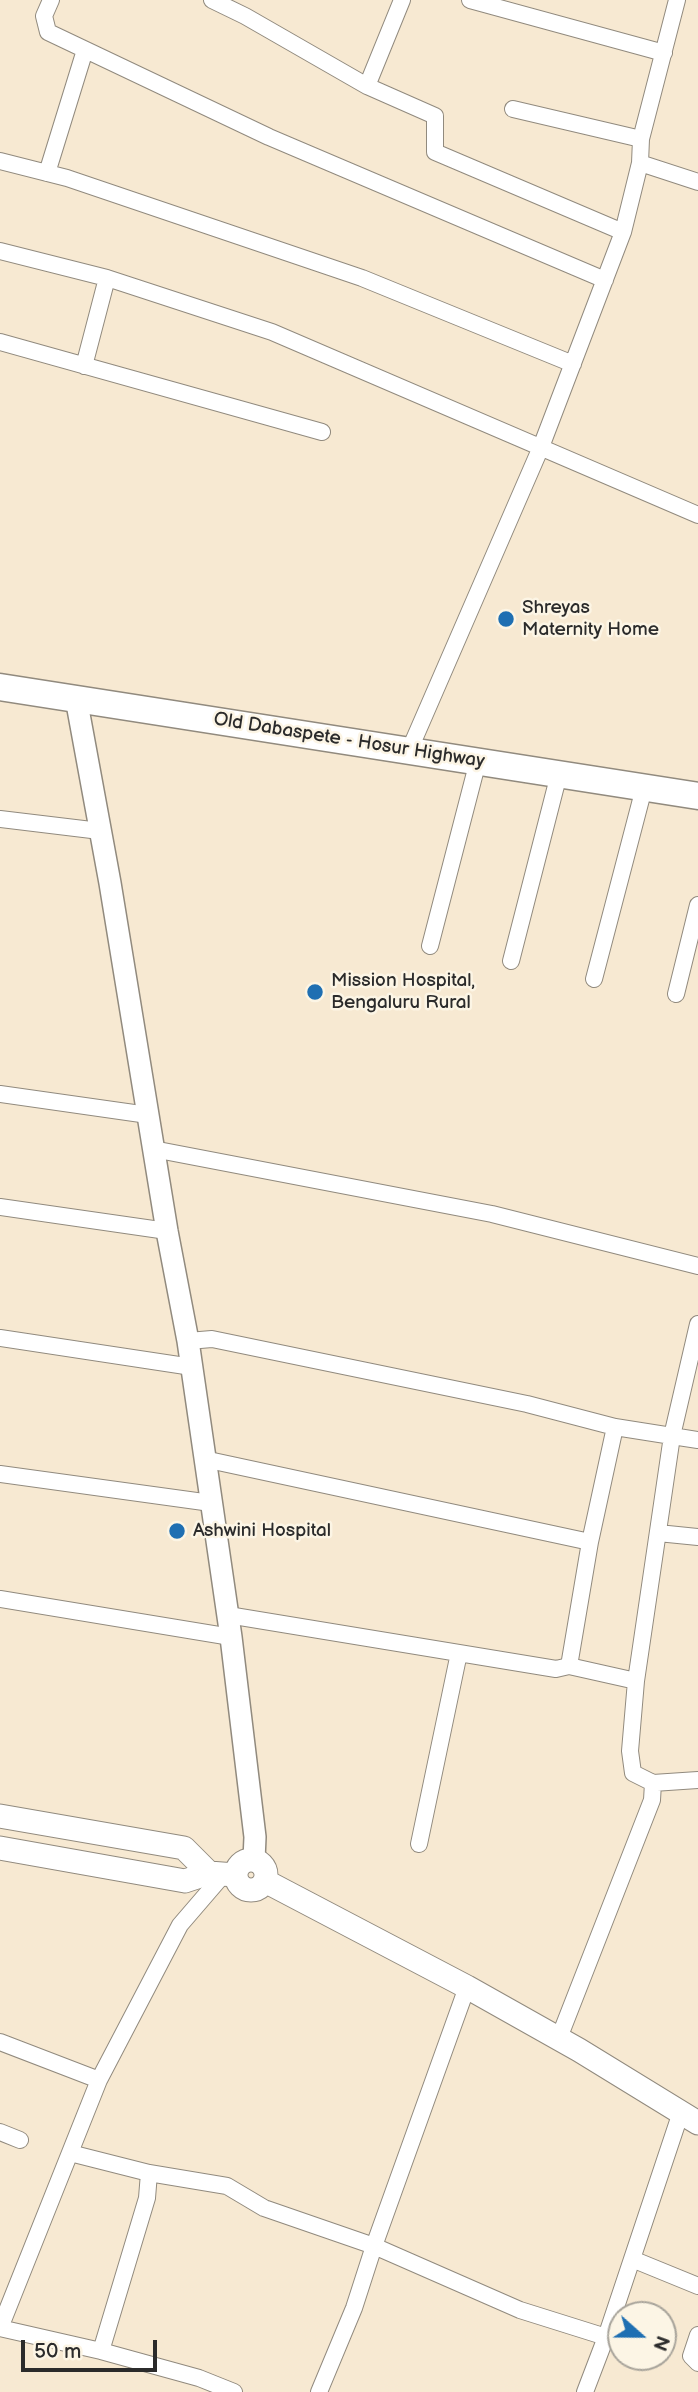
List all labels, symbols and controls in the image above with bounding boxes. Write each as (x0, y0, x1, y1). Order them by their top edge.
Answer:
place label: Shreyas Maternity Home (522, 597, 659, 641)
marker: Shreyas Maternity Home (496, 609, 516, 629)
street label: Old Dabaspete - Hosur Highway (212, 708, 486, 774)
place label: Mission Hospital, Bengaluru Rural (331, 970, 475, 1014)
marker: Mission Hospital, Bengaluru Rural (305, 982, 325, 1002)
place label: Ashwini Hospital (193, 1520, 331, 1542)
marker: Ashwini Hospital (167, 1521, 187, 1541)
north arrow (607, 2301, 677, 2371)
scale bar (24, 2326, 161, 2370)
text: N (647, 2332, 673, 2354)
text: 50 m (34, 2339, 81, 2364)

